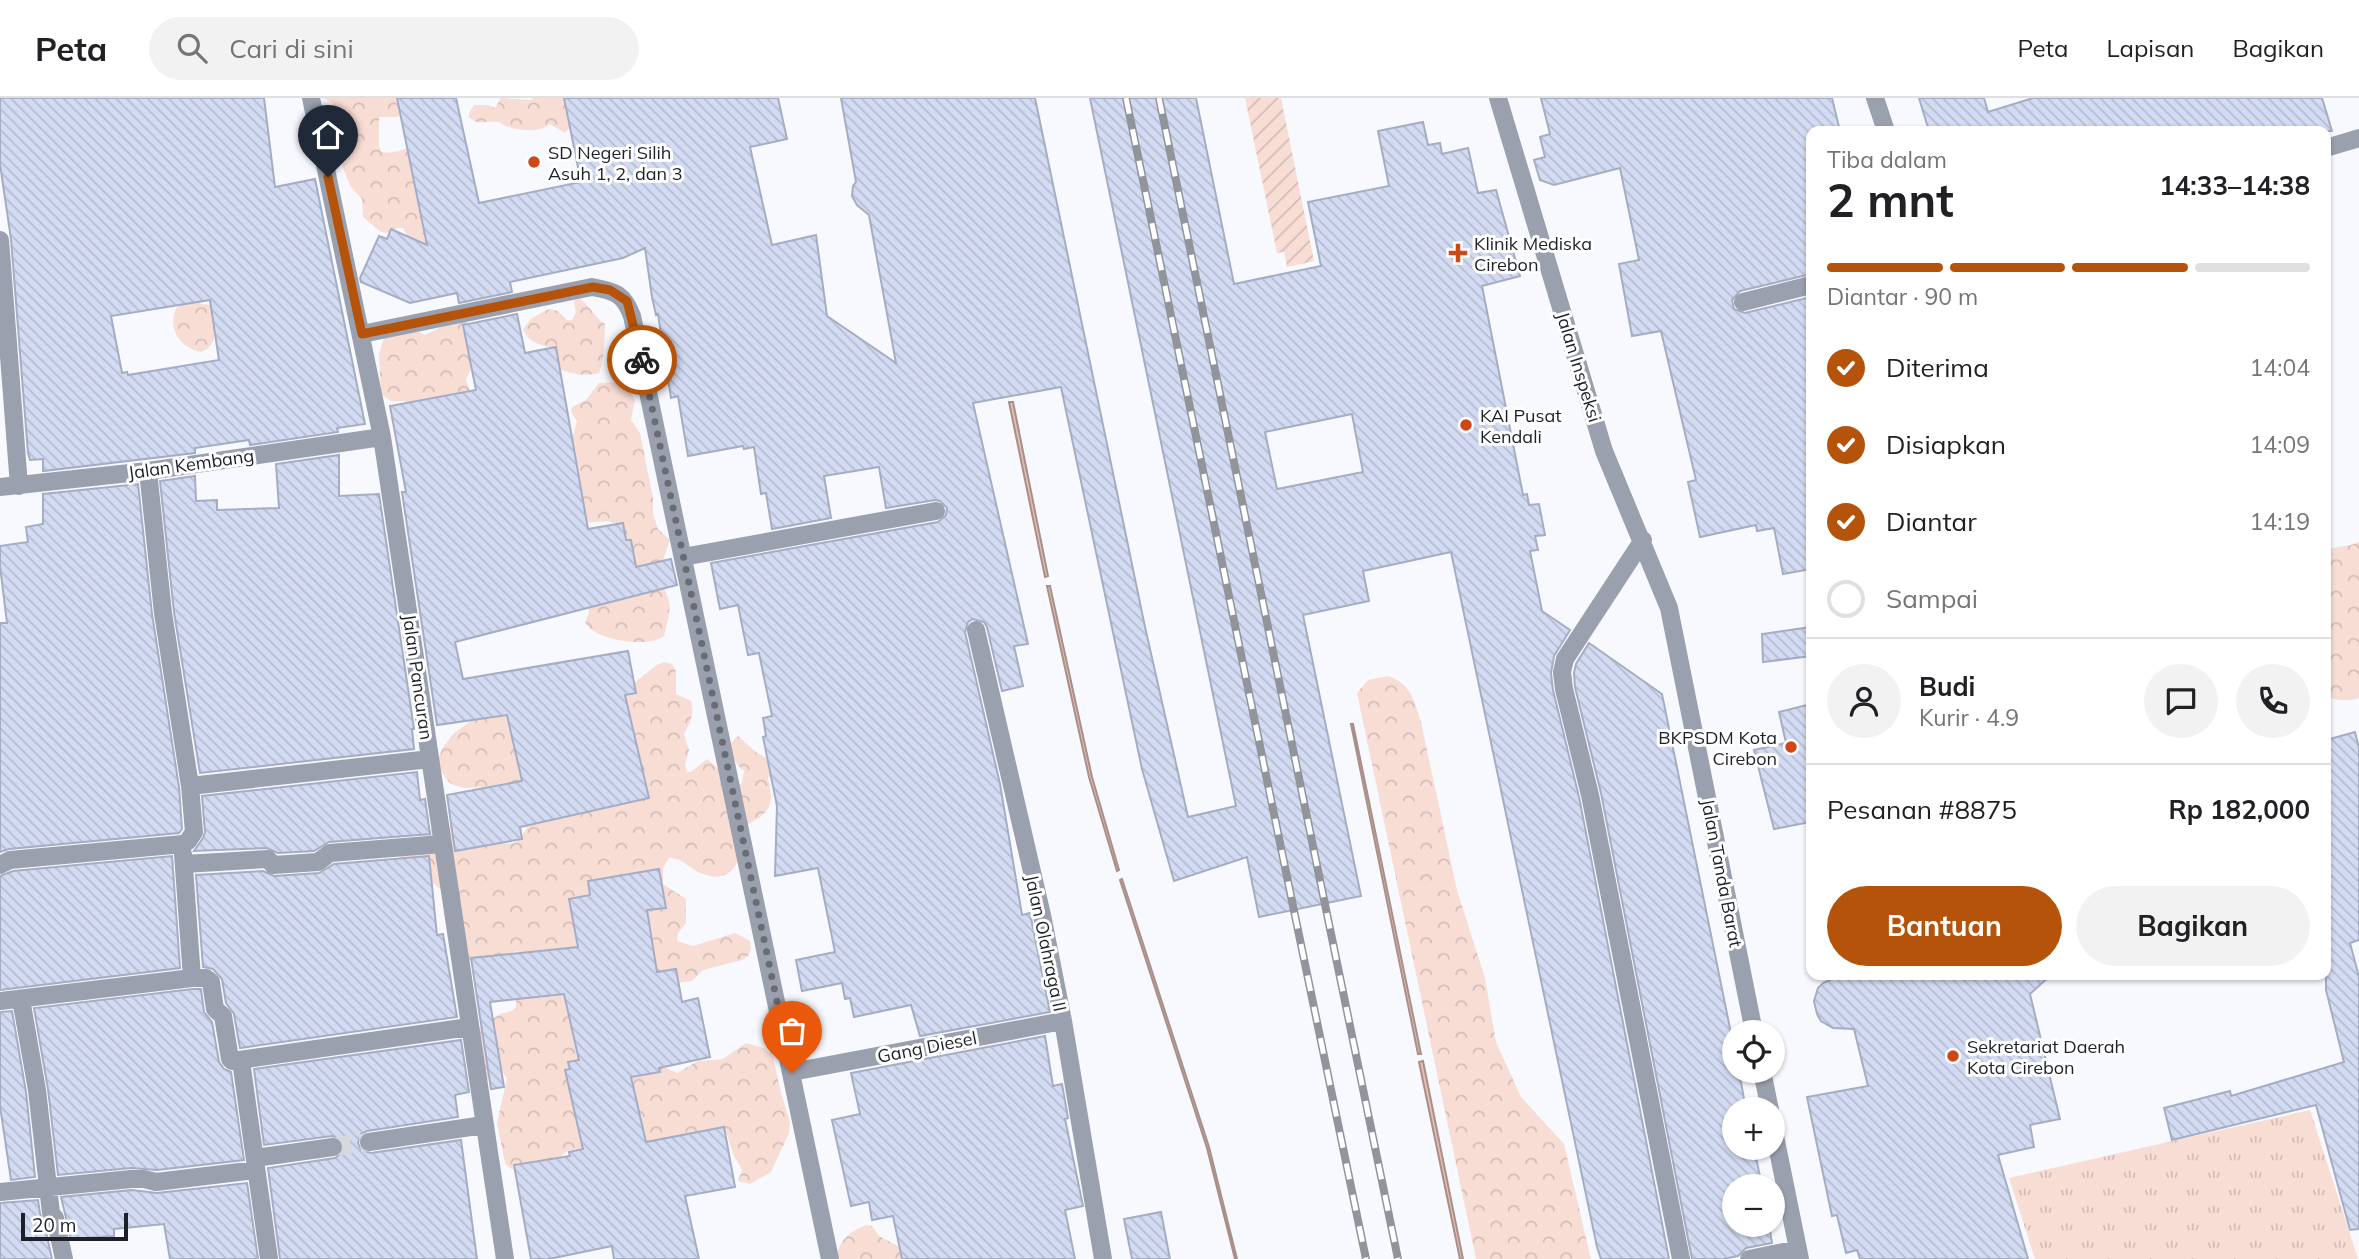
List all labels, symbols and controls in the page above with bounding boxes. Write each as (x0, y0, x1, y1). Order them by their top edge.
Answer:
search box (149, 17, 639, 80)
text: Peta (35, 28, 107, 69)
icon: search (173, 29, 211, 67)
text: Cari di sini (229, 32, 354, 65)
text: Peta (2017, 33, 2068, 63)
text: Lapisan (2106, 33, 2194, 63)
text: Bagikan (2232, 33, 2324, 63)
pin (298, 105, 358, 177)
icon: home (309, 116, 347, 154)
place label: SD Negeri Silih Asuh 1, 2, dan 3 (548, 141, 683, 185)
text: Tiba dalam (1827, 145, 1947, 174)
marker: SD Negeri Silih Asuh 1, 2, dan 3 (526, 154, 542, 170)
text: 14:33–14:38 (2159, 169, 2310, 202)
text: 2 mnt (1827, 171, 1954, 229)
place label: Klinik Mediska Cirebon (1474, 232, 1592, 276)
marker: Klinik Mediska Cirebon (1448, 243, 1468, 263)
text: Diantar · 90 m (1827, 282, 1978, 311)
street label: Jalan Inspeksi (1551, 309, 1607, 425)
courier (607, 325, 677, 395)
icon: bike (623, 341, 661, 379)
icon: check (1827, 349, 1865, 387)
text: Diterima (1886, 351, 1989, 384)
text: 14:04 (2250, 353, 2310, 382)
place label: KAI Pusat Kendali (1480, 404, 1562, 448)
marker: KAI Pusat Kendali (1458, 417, 1474, 433)
icon: check (1827, 426, 1865, 464)
text: Disiapkan (1886, 428, 2006, 461)
text: 14:09 (2250, 430, 2310, 459)
street label: Jalan Kembang (127, 444, 255, 484)
icon: check (1827, 503, 1865, 541)
text: Diantar (1886, 505, 1977, 538)
text: 14:19 (2250, 507, 2310, 536)
text: Sampai (1886, 582, 1978, 615)
street label: Jalan Pancuran (398, 613, 438, 741)
button: person (1827, 664, 1901, 738)
button: chat (2144, 664, 2218, 738)
button: phone (2236, 664, 2310, 738)
text: Budi (1919, 670, 1975, 703)
text: Kurir · 4.9 (1919, 703, 2019, 732)
place label: BKPSDM Kota Cirebon (1658, 726, 1777, 770)
marker: BKPSDM Kota Cirebon (1783, 739, 1799, 755)
text: Pesanan #8875 (1827, 793, 2017, 826)
text: Rp 182,000 (2168, 793, 2310, 826)
street label: Jalan Tanda Barat (1696, 797, 1748, 949)
street label: Jalan Olahraga II (1020, 872, 1072, 1014)
button: Bantuan (1827, 886, 2062, 966)
button: Bagikan (2076, 886, 2310, 966)
pin (762, 1001, 822, 1073)
icon: bag (773, 1012, 811, 1050)
map controls (1722, 1020, 1785, 1237)
button: locate (1722, 1020, 1785, 1083)
street label: Gang Diesel (875, 1026, 979, 1068)
place label: Sekretariat Daerah Kota Cirebon (1967, 1035, 2125, 1079)
marker: Sekretariat Daerah Kota Cirebon (1945, 1048, 1961, 1064)
button: + (1722, 1097, 1785, 1160)
button: − (1722, 1174, 1785, 1237)
scale bar (21, 1210, 128, 1242)
text: 20 m (32, 1213, 76, 1237)

